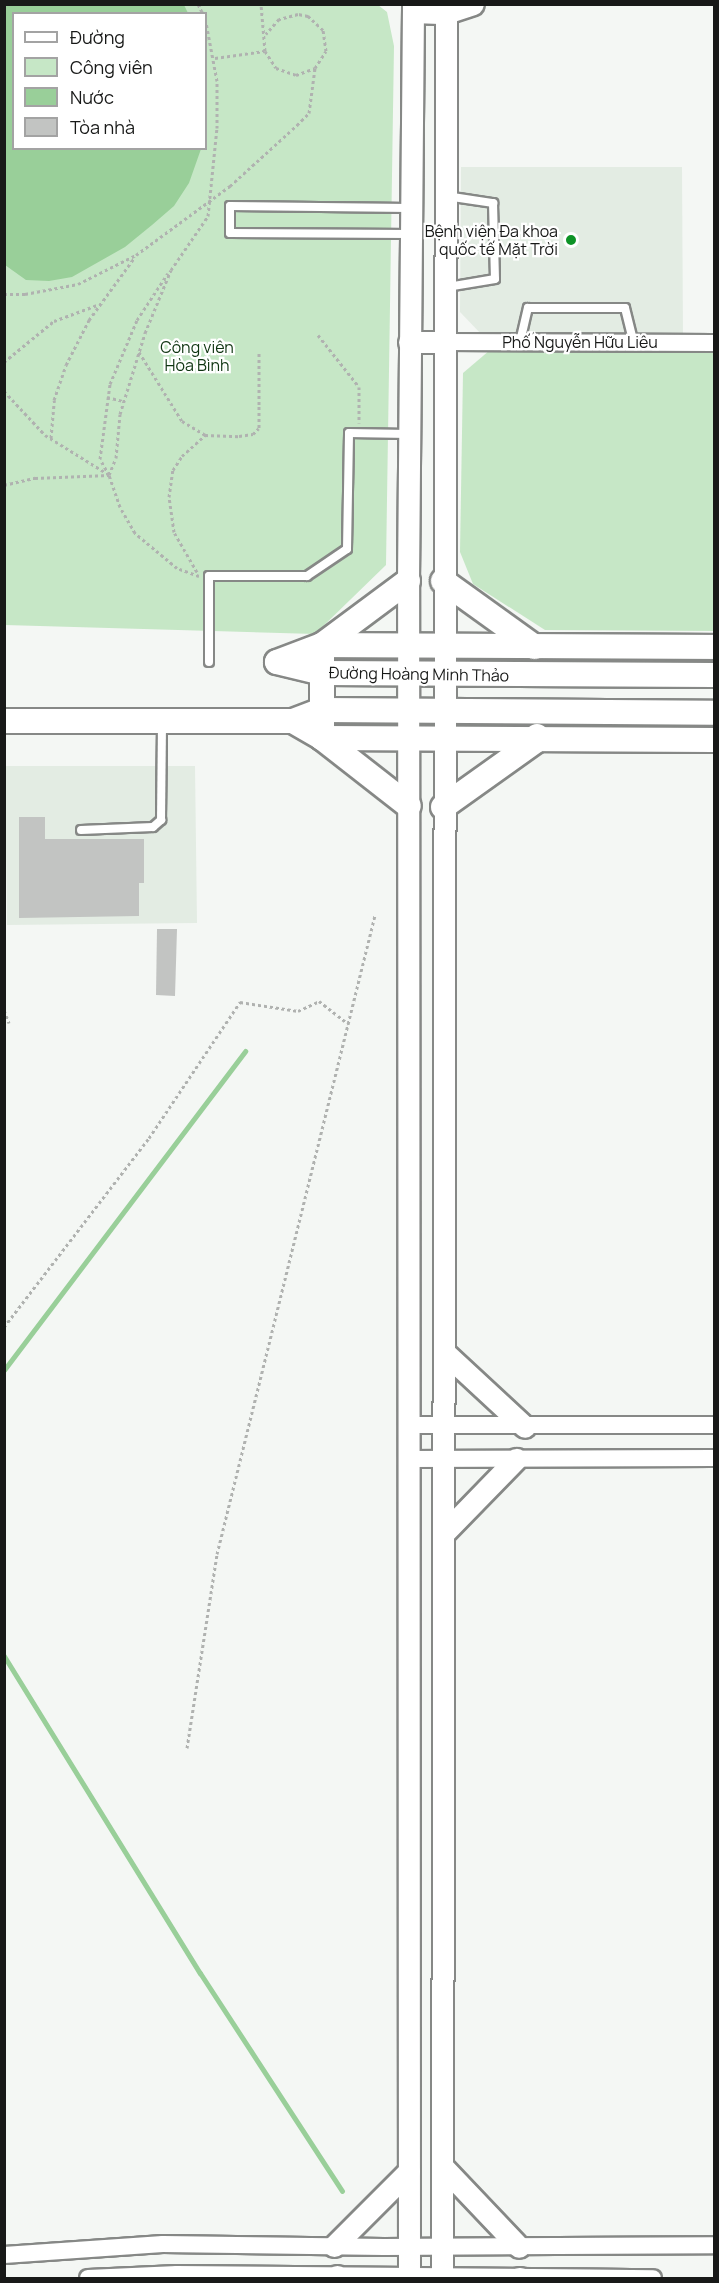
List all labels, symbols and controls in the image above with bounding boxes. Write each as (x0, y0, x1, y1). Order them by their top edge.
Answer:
legend (12, 12, 207, 150)
text: Đường (70, 25, 125, 49)
text: Công viên (70, 55, 153, 79)
text: Nước (70, 85, 114, 109)
text: Tòa nhà (70, 115, 135, 139)
place label: Bệnh viện Đa khoa quốc tế Mặt Trời (425, 221, 558, 259)
marker: Bệnh viện Đa khoa quốc tế Mặt Trời (562, 231, 580, 249)
street label: Phố Nguyễn Hữu Liêu (502, 332, 658, 352)
park label: Công viên Hòa Bình (160, 337, 234, 375)
street label: Đường Hoàng Minh Thảo (329, 663, 509, 685)

